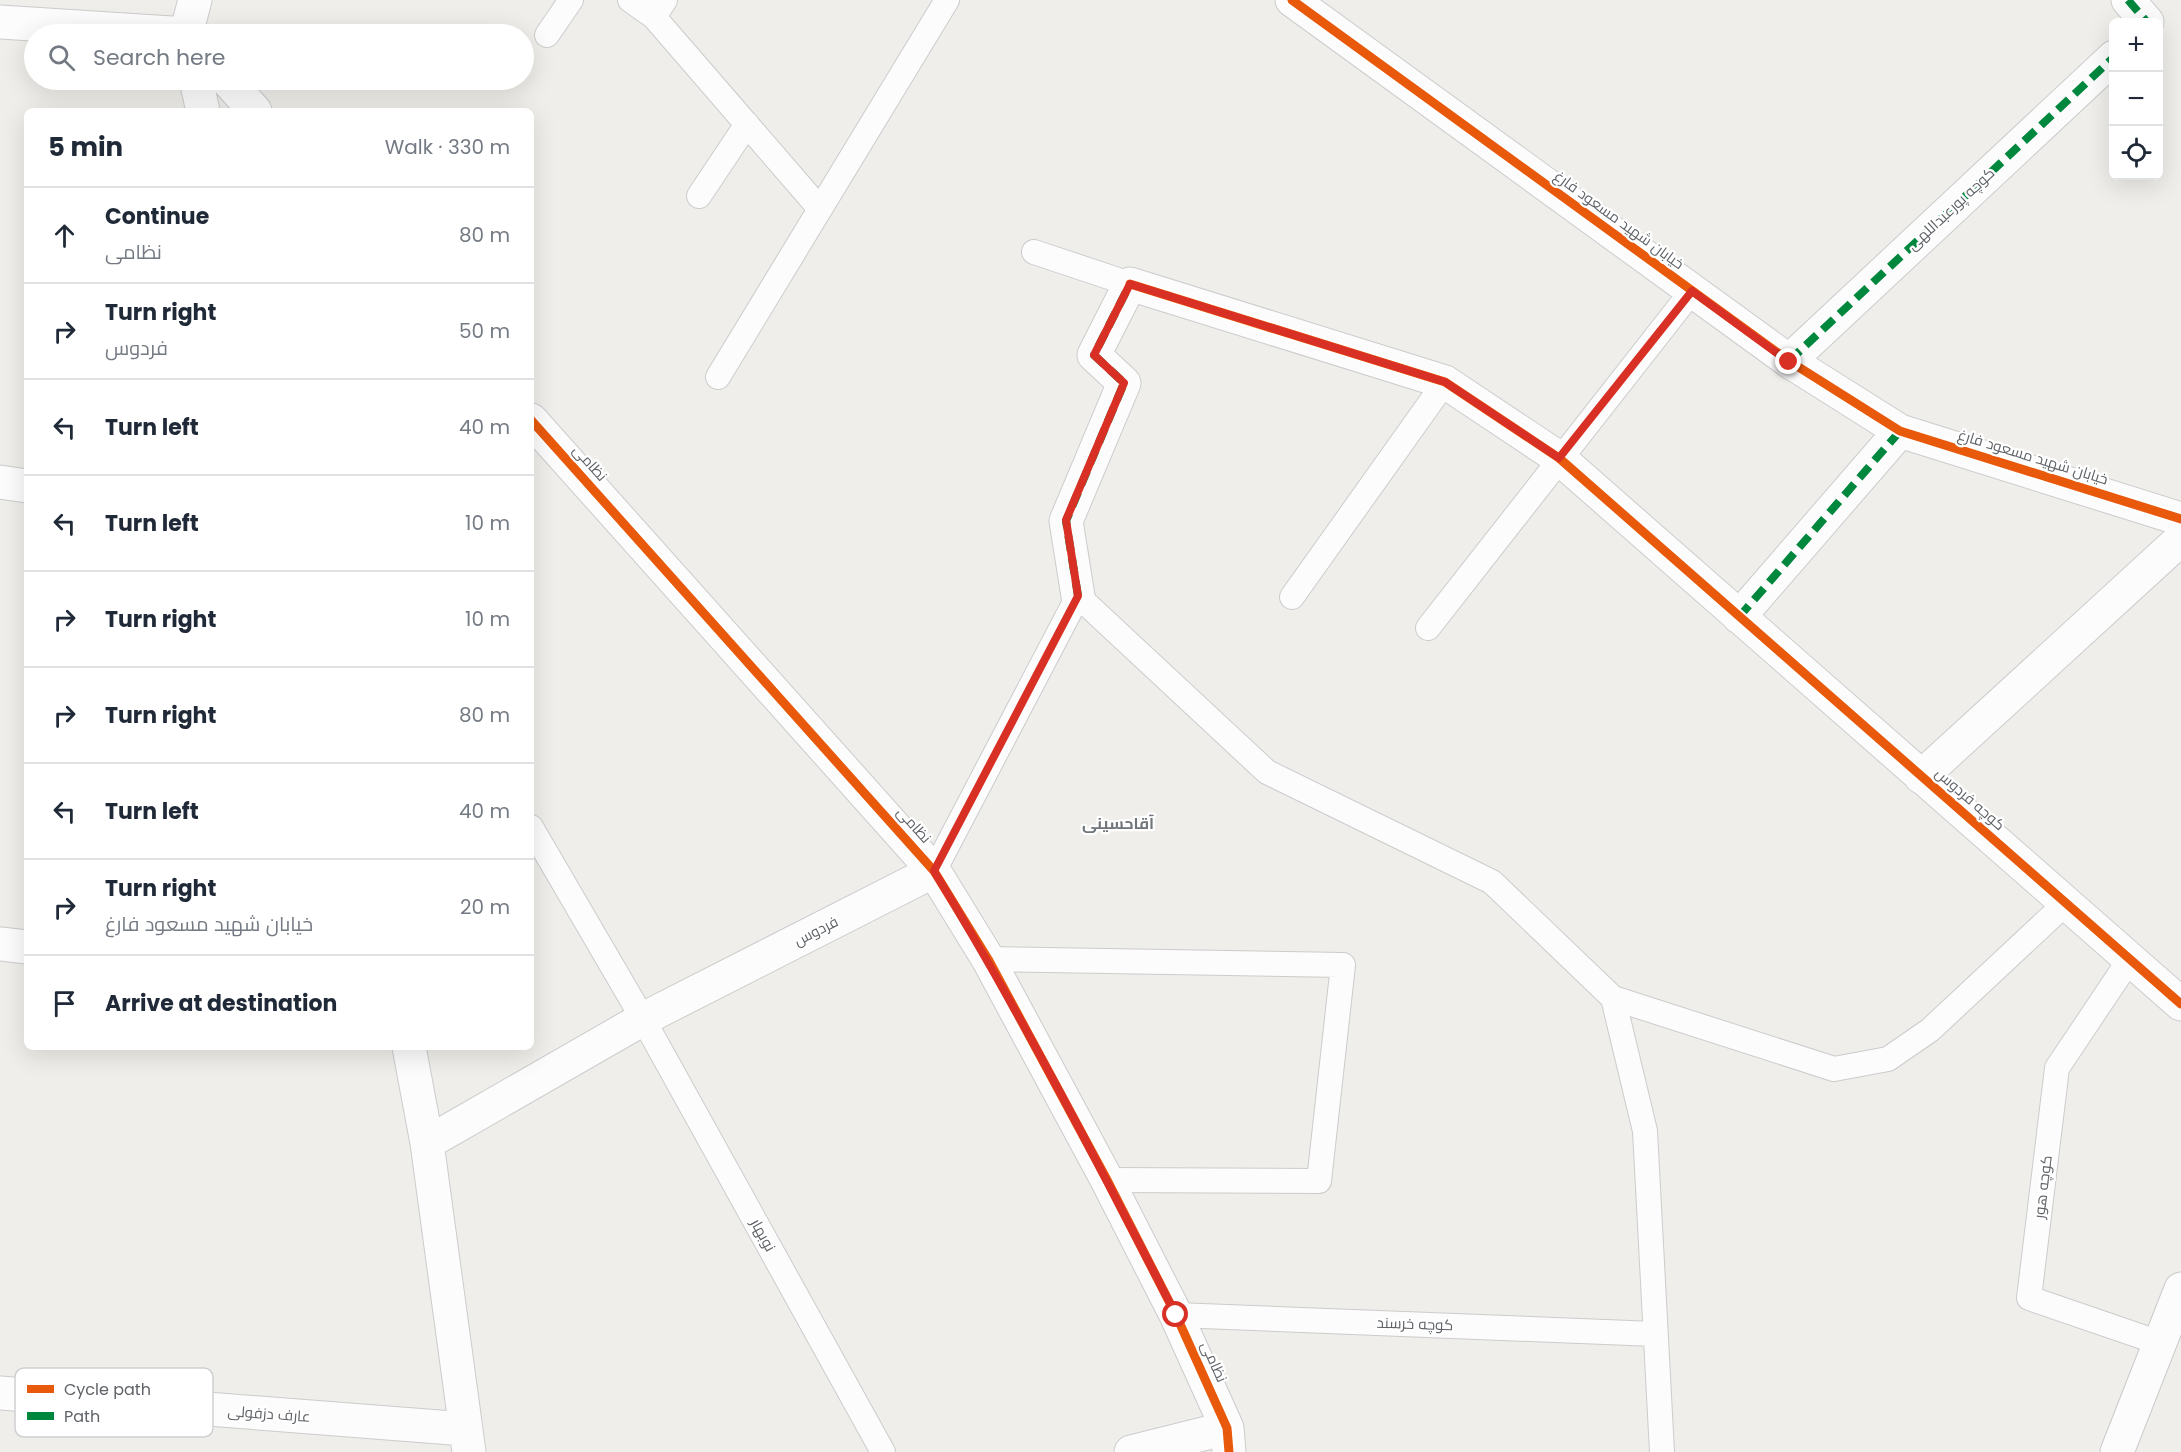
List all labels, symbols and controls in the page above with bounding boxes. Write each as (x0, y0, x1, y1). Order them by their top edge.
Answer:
map controls (2109, 18, 2163, 180)
button: + (2109, 18, 2163, 72)
search box (24, 24, 534, 90)
icon: search (45, 41, 78, 74)
text: Search here (93, 42, 226, 73)
button: − (2109, 72, 2163, 126)
button: locate (2109, 126, 2163, 180)
text: 5 min (48, 129, 123, 165)
text: Walk · 330 m (385, 133, 510, 161)
street label: کوچه پورعبداللهی (1902, 162, 1999, 255)
street label: خیابان شهید مسعود فارغ (1549, 165, 1689, 275)
text: Continue (105, 201, 209, 232)
icon: ahead (48, 219, 81, 252)
text: 80 m (459, 221, 510, 249)
text: نظامی (105, 238, 162, 266)
text: Turn right (105, 297, 216, 328)
icon: right (48, 315, 81, 348)
text: 50 m (459, 317, 510, 345)
text: فردوس (105, 334, 168, 362)
route end (1775, 348, 1801, 374)
icon: left (48, 411, 81, 444)
text: Turn left (105, 412, 199, 443)
text: 40 m (459, 413, 510, 441)
street label: خیابان شهید مسعود فارغ (1955, 424, 2111, 490)
street label: نظامی (568, 440, 612, 486)
icon: left (48, 507, 81, 540)
text: Turn left (105, 508, 199, 539)
text: 10 m (465, 509, 510, 537)
icon: right (48, 603, 81, 636)
text: Turn right (105, 604, 216, 635)
text: 10 m (465, 605, 510, 633)
icon: right (48, 699, 81, 732)
text: Turn right (105, 700, 216, 731)
text: 80 m (459, 701, 510, 729)
street label: کوچه فردوس (1931, 762, 2010, 835)
icon: left (48, 795, 81, 828)
text: Turn left (105, 796, 199, 827)
text: 40 m (459, 797, 510, 825)
street label: نظامی (892, 802, 936, 848)
district label: آقاحسینی (1082, 812, 1154, 835)
text: Turn right (105, 873, 216, 904)
icon: right (48, 891, 81, 924)
text: 20 m (460, 893, 510, 921)
text: خیابان شهید مسعود فارغ (105, 910, 313, 938)
street label: فردوس (790, 910, 842, 951)
icon: arrive (48, 987, 81, 1020)
text: Arrive at destination (105, 988, 337, 1019)
street label: کوچه هور (2028, 1154, 2057, 1221)
street label: نوبهار (745, 1214, 781, 1255)
route start (1162, 1301, 1188, 1327)
street label: کوچه خرسند (1376, 1312, 1454, 1335)
street label: نظامی (1196, 1338, 1233, 1386)
legend (15, 1368, 213, 1437)
text: Cycle path (64, 1378, 151, 1401)
street label: عارف دزفولی (227, 1400, 311, 1427)
text: Path (64, 1405, 100, 1428)

